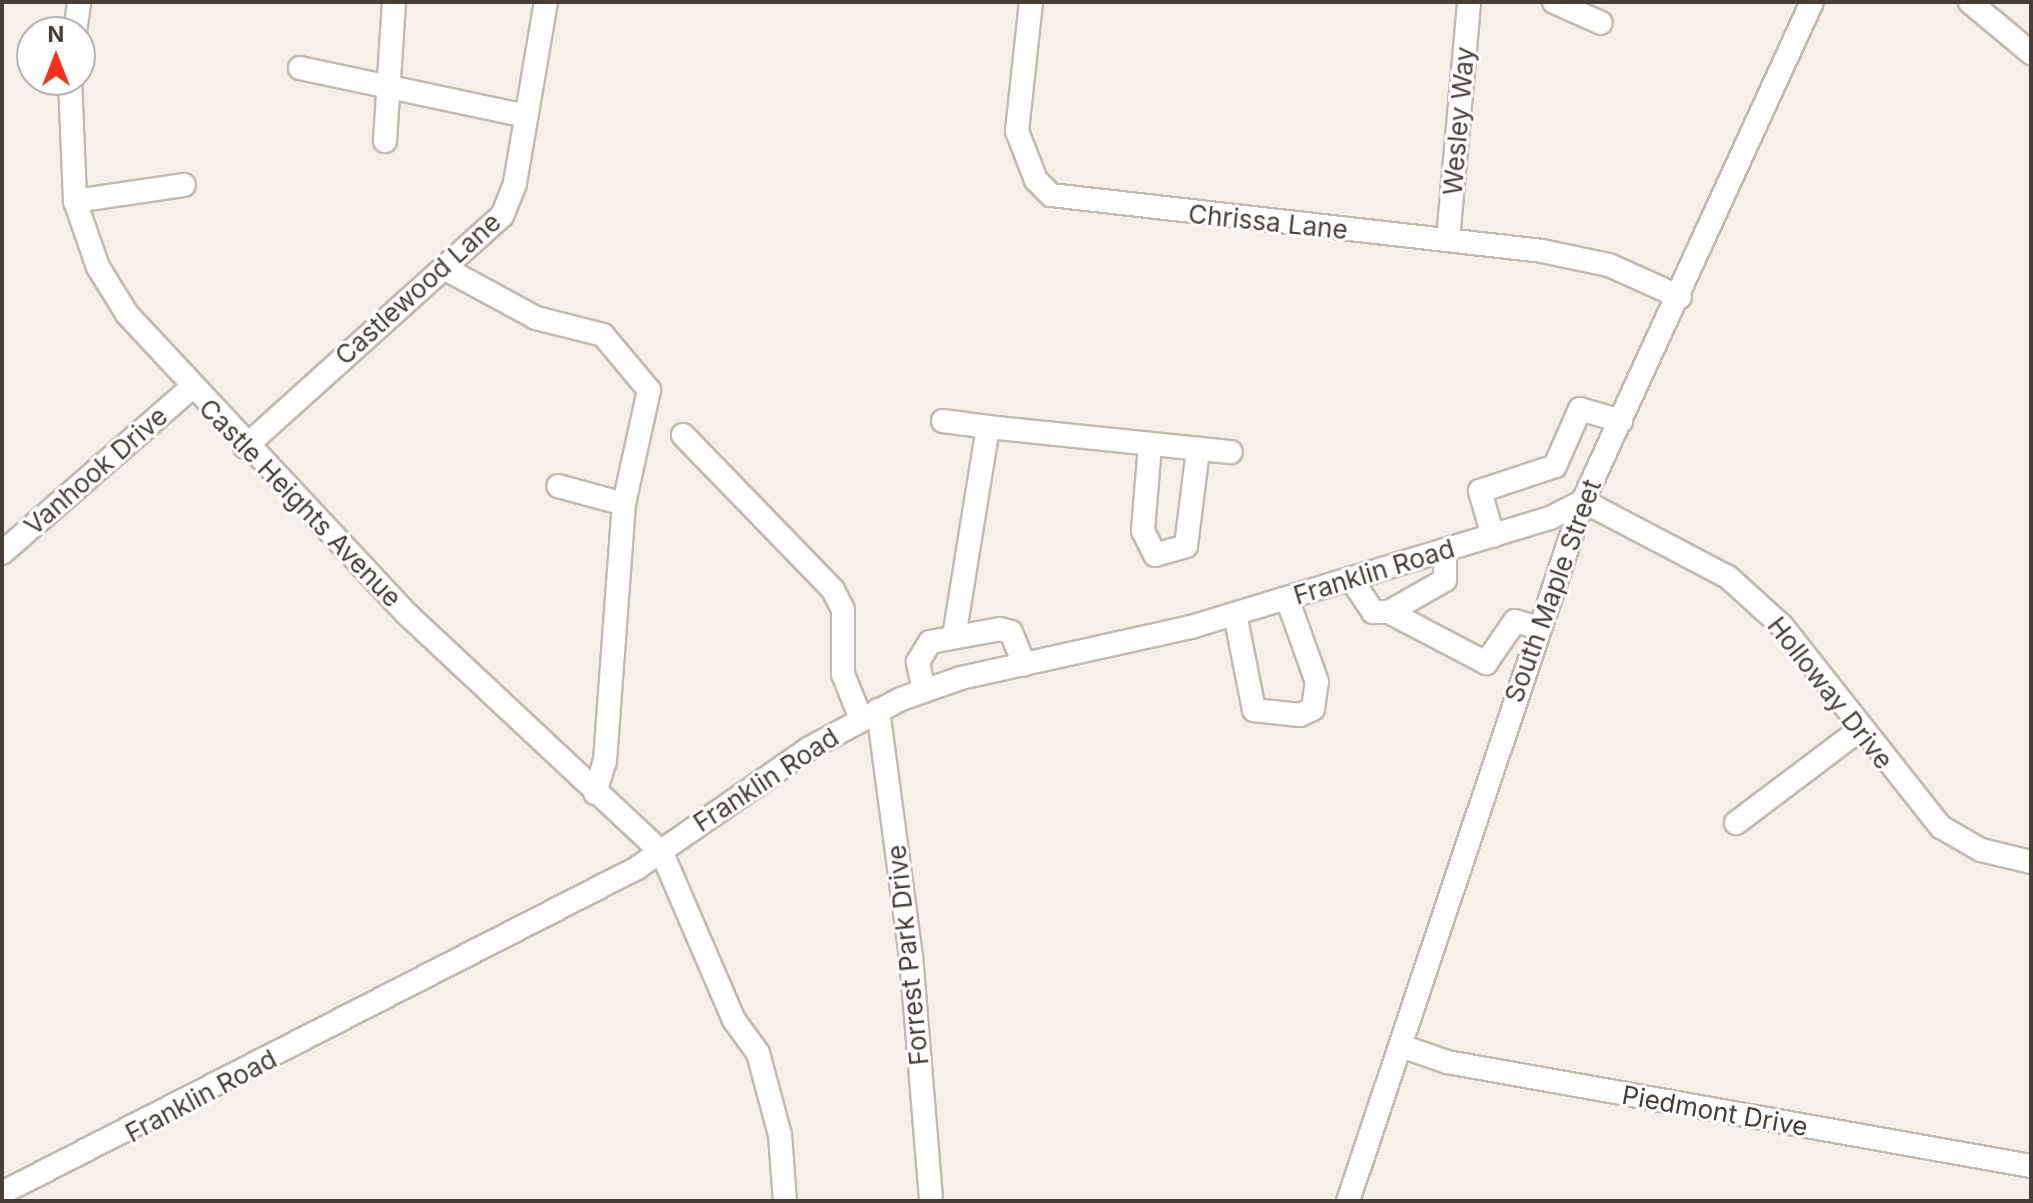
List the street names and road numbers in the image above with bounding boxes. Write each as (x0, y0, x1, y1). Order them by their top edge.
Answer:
street label: Wesley Way (1437, 45, 1481, 197)
street label: Chrissa Lane (1187, 198, 1349, 246)
street label: Castlewood Lane (329, 207, 507, 371)
street label: Castle Heights Avenue (192, 392, 408, 614)
street label: Vanhook Drive (18, 400, 174, 542)
street label: South Maple Street (1498, 475, 1608, 707)
street label: Franklin Road (1290, 533, 1458, 611)
street label: Holloway Drive (1761, 611, 1899, 775)
street label: Franklin Road (688, 722, 844, 838)
street label: Forrest Park Drive (881, 843, 935, 1067)
street label: Franklin Road (120, 1043, 282, 1149)
street label: Piedmont Drive (1620, 1079, 1810, 1143)

